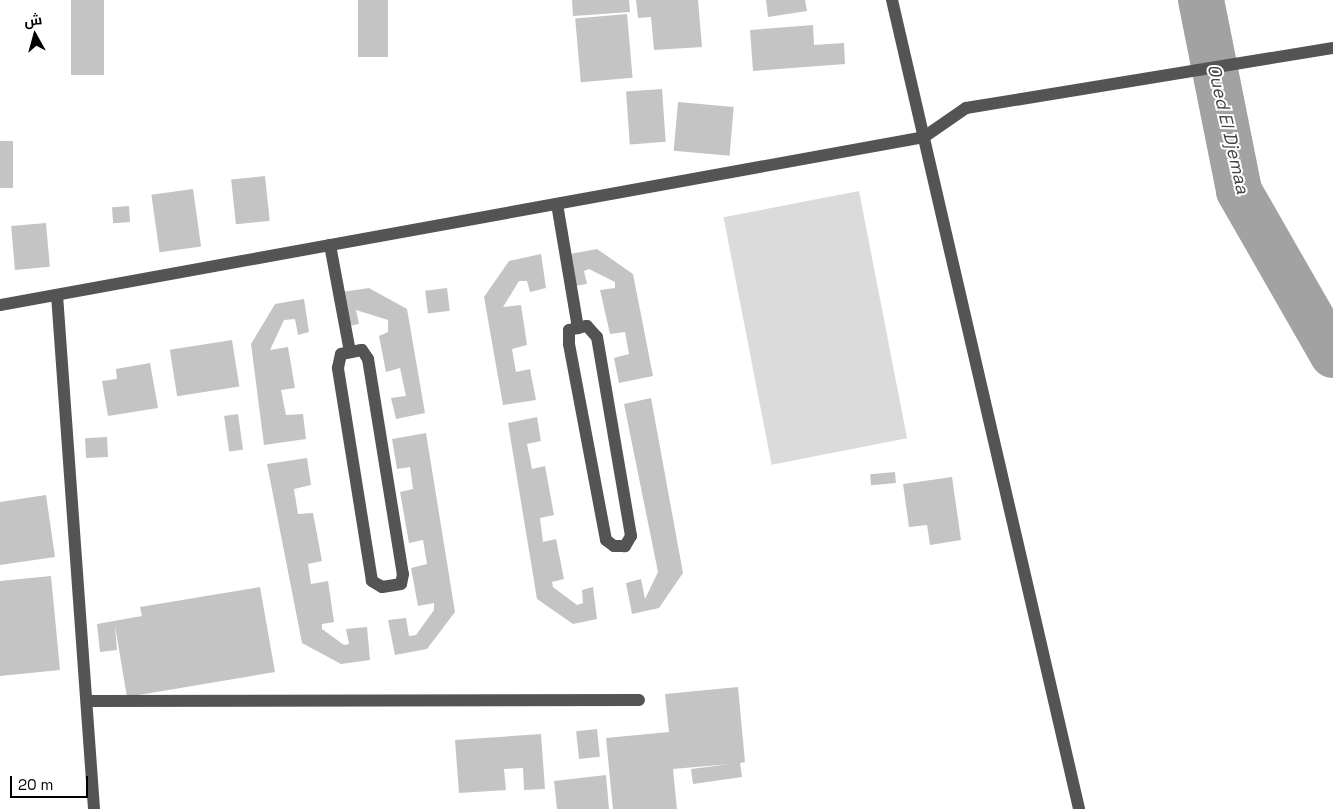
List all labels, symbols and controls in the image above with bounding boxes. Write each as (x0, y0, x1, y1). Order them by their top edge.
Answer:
north arrow (10, 10, 60, 60)
text: ش (23, 10, 43, 30)
water label: Oued El Djemaa (1203, 62, 1253, 196)
scale bar (12, 766, 90, 798)
text: 20 m (18, 775, 53, 794)

